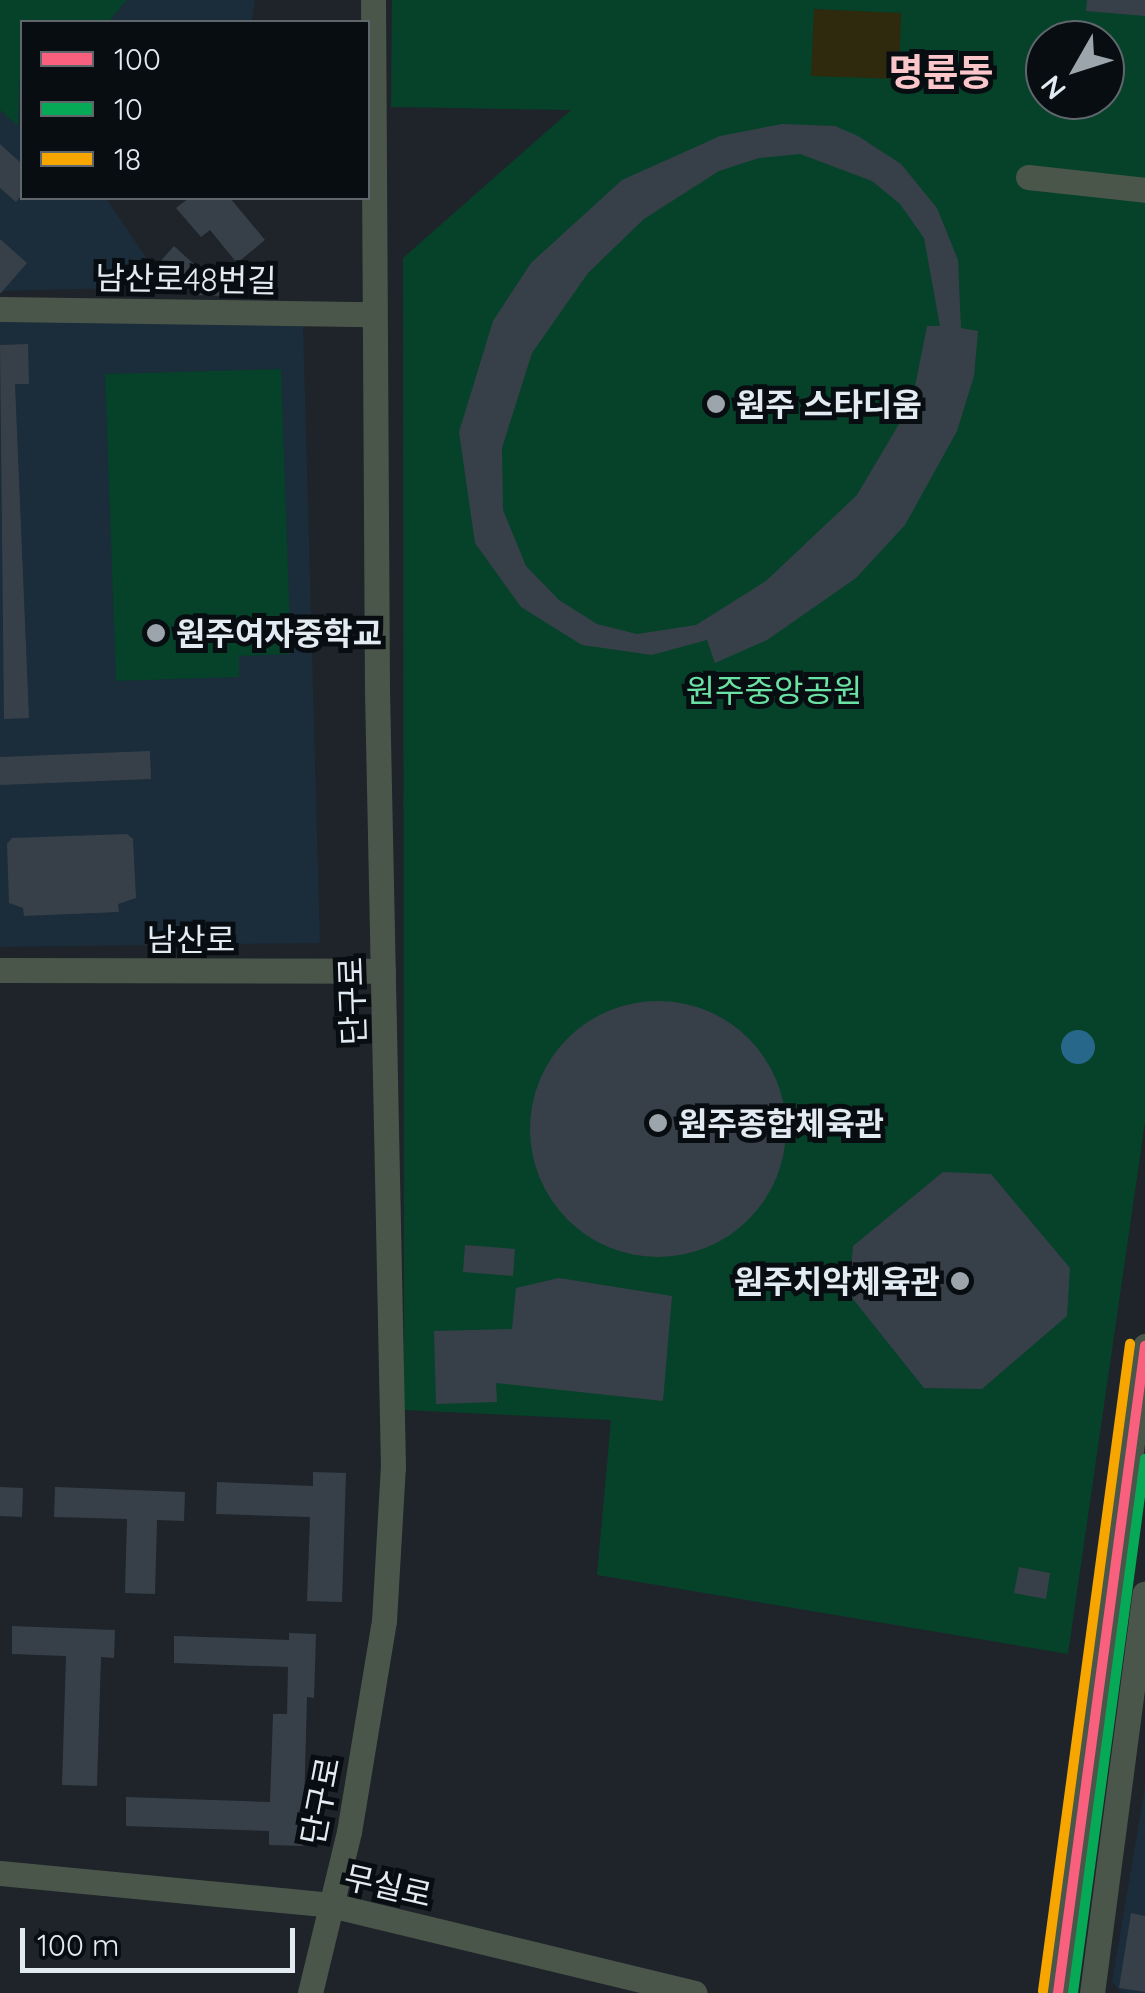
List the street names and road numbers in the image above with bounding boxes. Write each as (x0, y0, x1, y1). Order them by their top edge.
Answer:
street label: 남산로48번길 (95, 258, 277, 300)
street label: 남산로 (147, 920, 235, 958)
street label: 단구로 (331, 956, 373, 1046)
street label: 단구로 (293, 1754, 347, 1848)
street label: 무실로 (341, 1857, 435, 1915)

